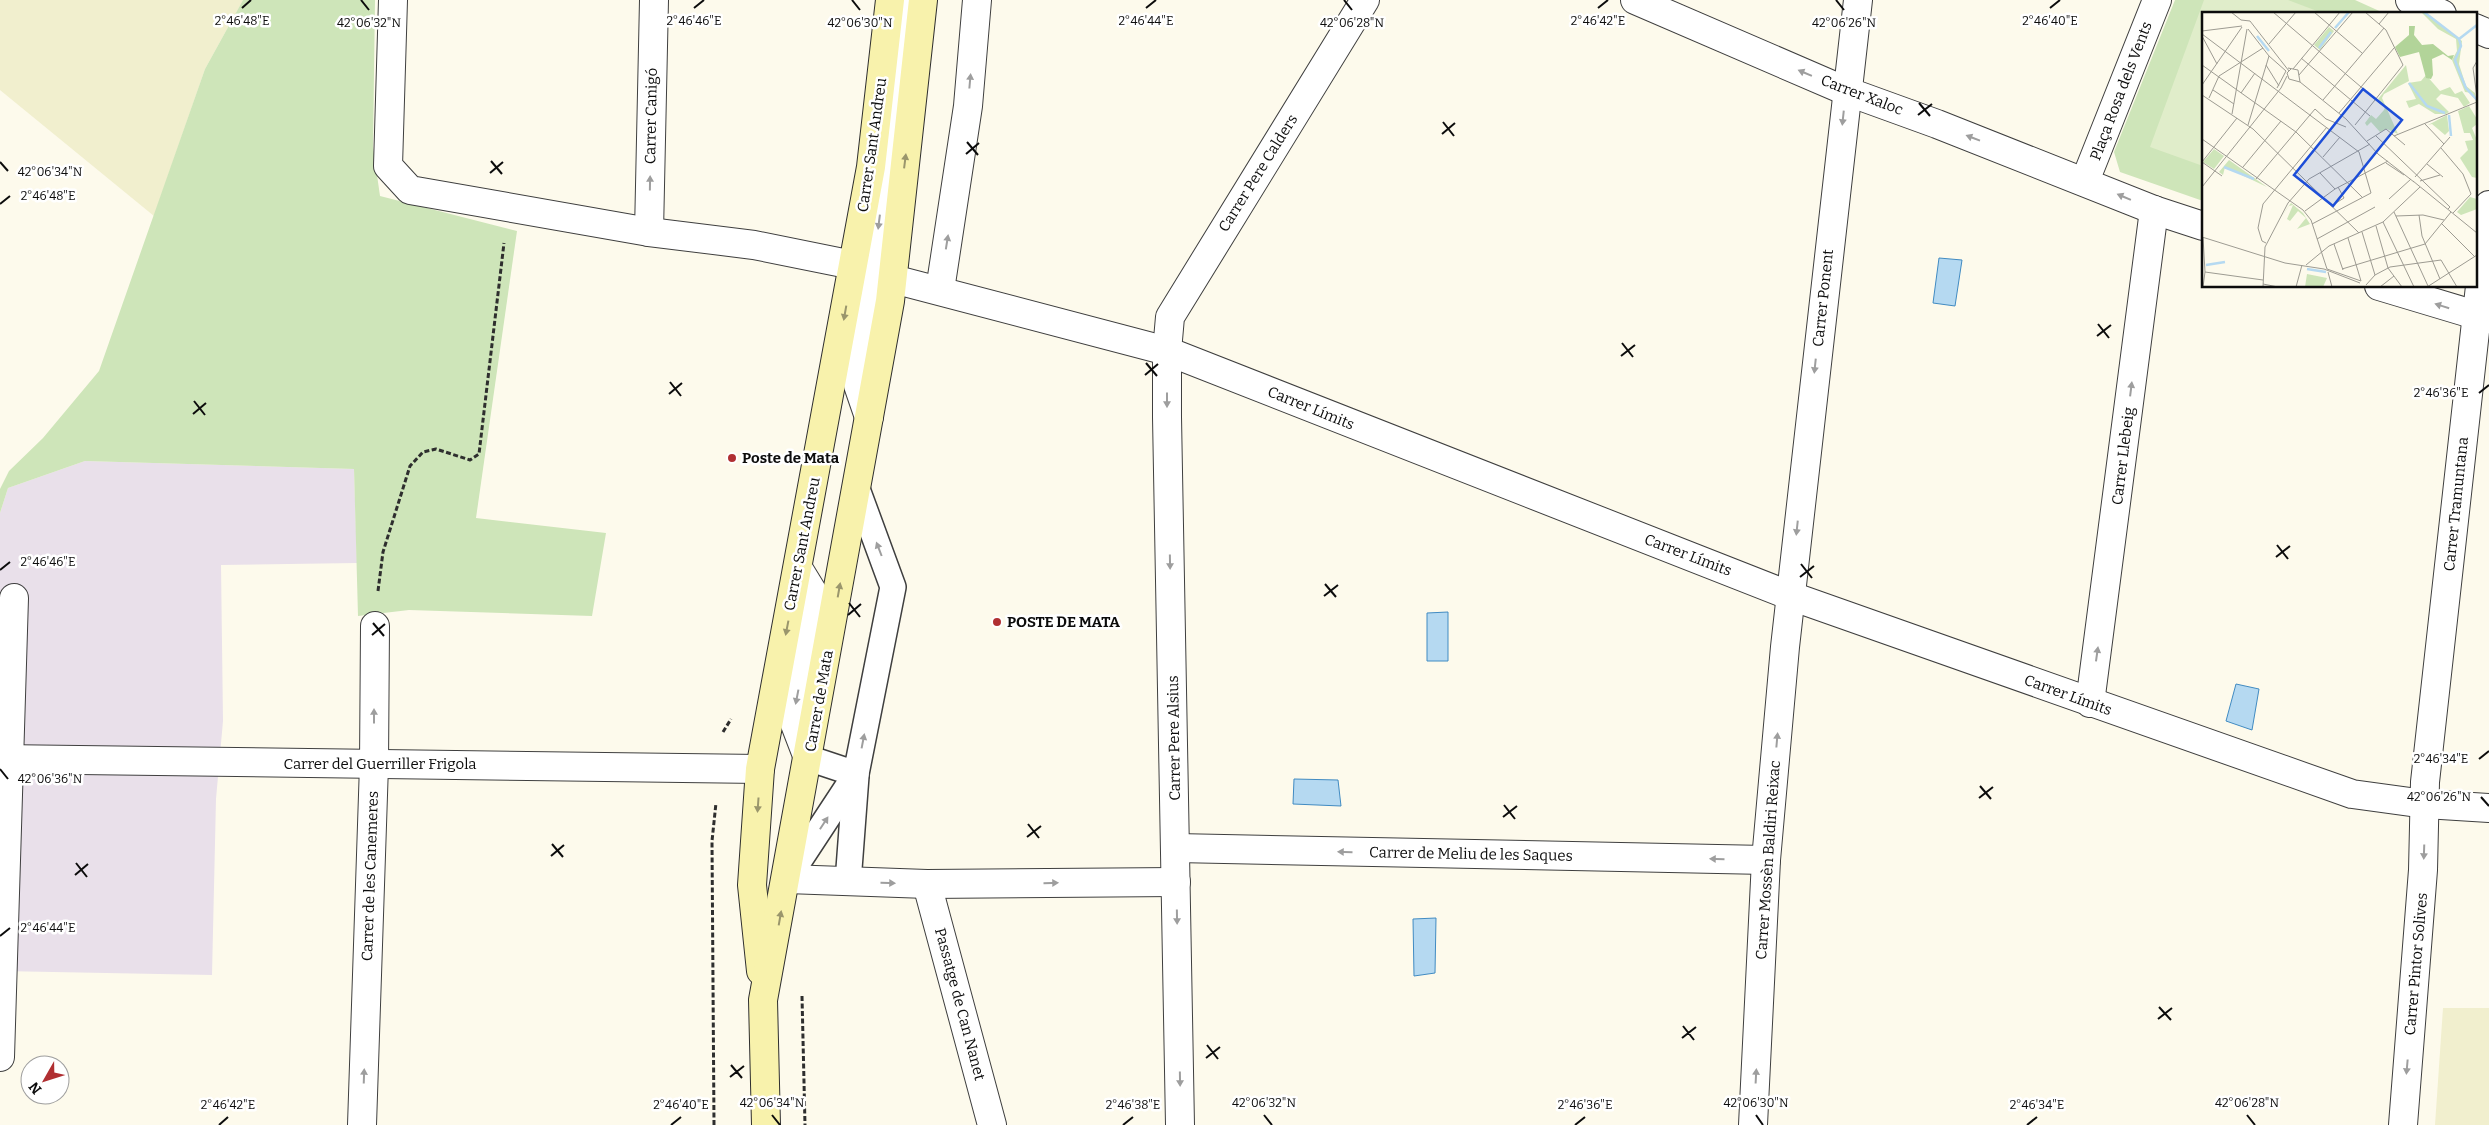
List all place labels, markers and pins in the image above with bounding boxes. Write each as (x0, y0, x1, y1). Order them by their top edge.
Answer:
place label: Poste de Mata (742, 449, 840, 467)
marker: Poste de Mata (726, 452, 738, 464)
place label: POSTE DE MATA (1007, 613, 1120, 631)
marker: POSTE DE MATA (991, 616, 1003, 628)

